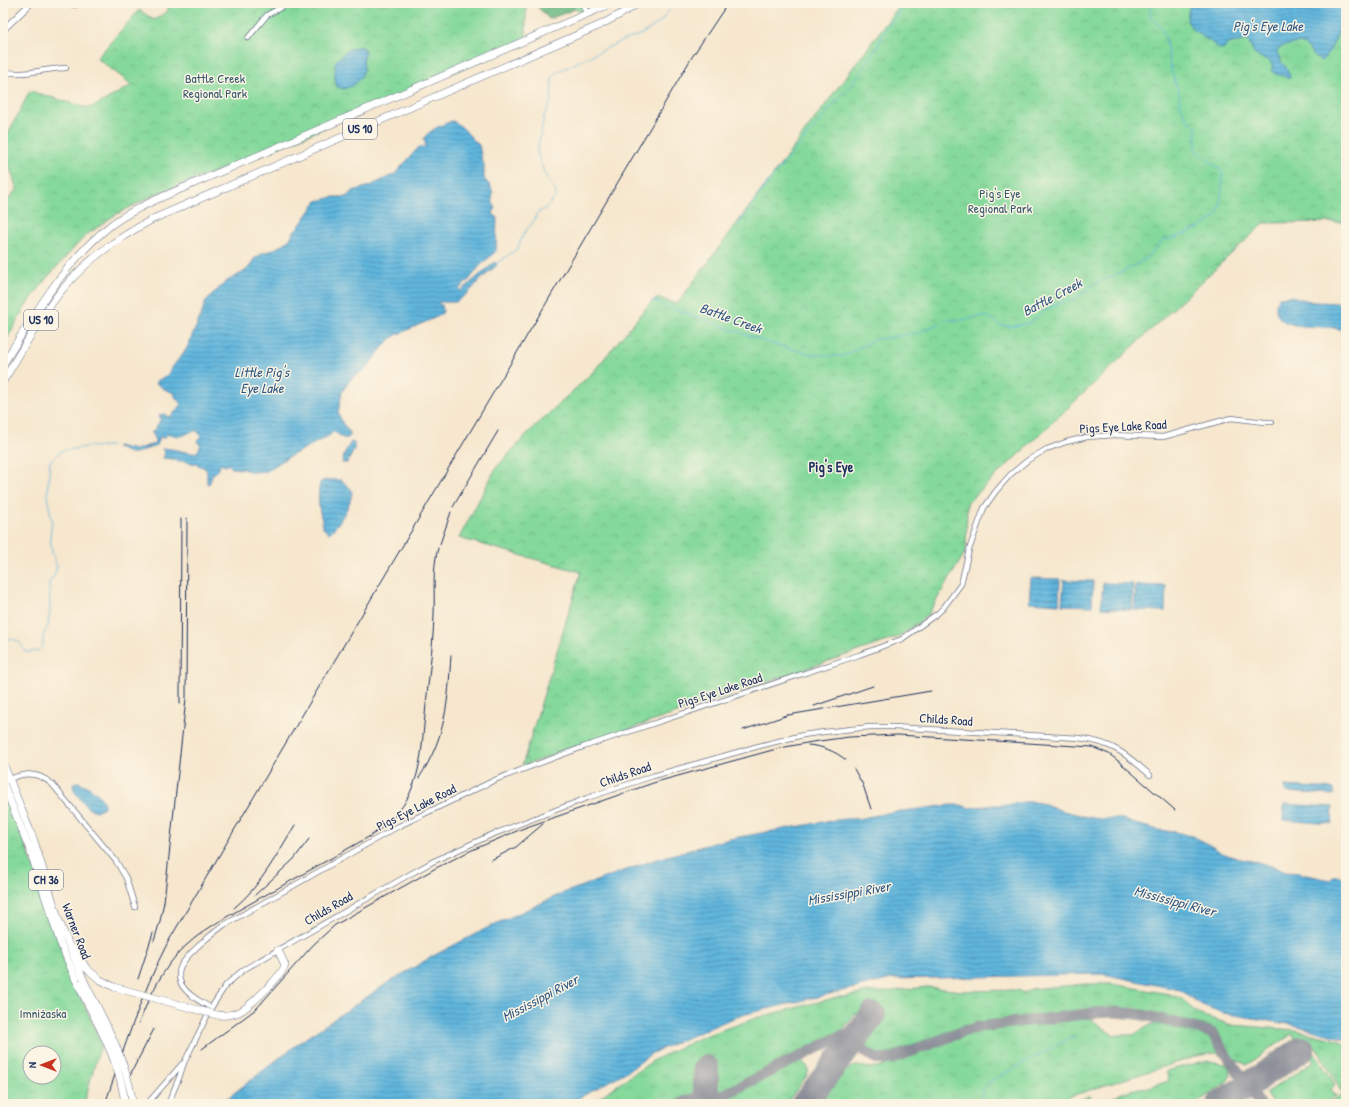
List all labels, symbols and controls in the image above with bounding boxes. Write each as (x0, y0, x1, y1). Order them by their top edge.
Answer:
water label: Pig's Eye Lake (1233, 16, 1304, 36)
park label: Battle Creek Regional Park (183, 69, 248, 102)
road number: US 10 (343, 119, 377, 139)
park label: Pig's Eye Regional Park (968, 184, 1033, 217)
water label: Battle Creek (1019, 272, 1086, 320)
water label: Battle Creek (697, 298, 766, 338)
road number: US 10 (24, 310, 58, 330)
water label: Little Pig's Eye Lake (235, 362, 291, 398)
street label: Pigs Eye Lake Road (1079, 415, 1167, 437)
district label: Pig's Eye (809, 457, 854, 478)
street label: Pigs Eye Lake Road (676, 668, 764, 712)
street label: Childs Road (919, 708, 973, 730)
street label: Childs Road (597, 757, 653, 791)
street label: Pigs Eye Lake Road (373, 779, 459, 835)
road number: CH 36 (29, 870, 63, 890)
water label: Mississippi River (806, 876, 894, 910)
water label: Mississippi River (1132, 881, 1220, 922)
street label: Childs Road (300, 887, 356, 929)
street label: Warner Road (58, 900, 96, 962)
water label: Mississippi River (498, 969, 583, 1026)
park label: Imniżaska (20, 1004, 66, 1022)
north arrow (22, 1045, 62, 1085)
text: N (25, 1062, 39, 1068)

